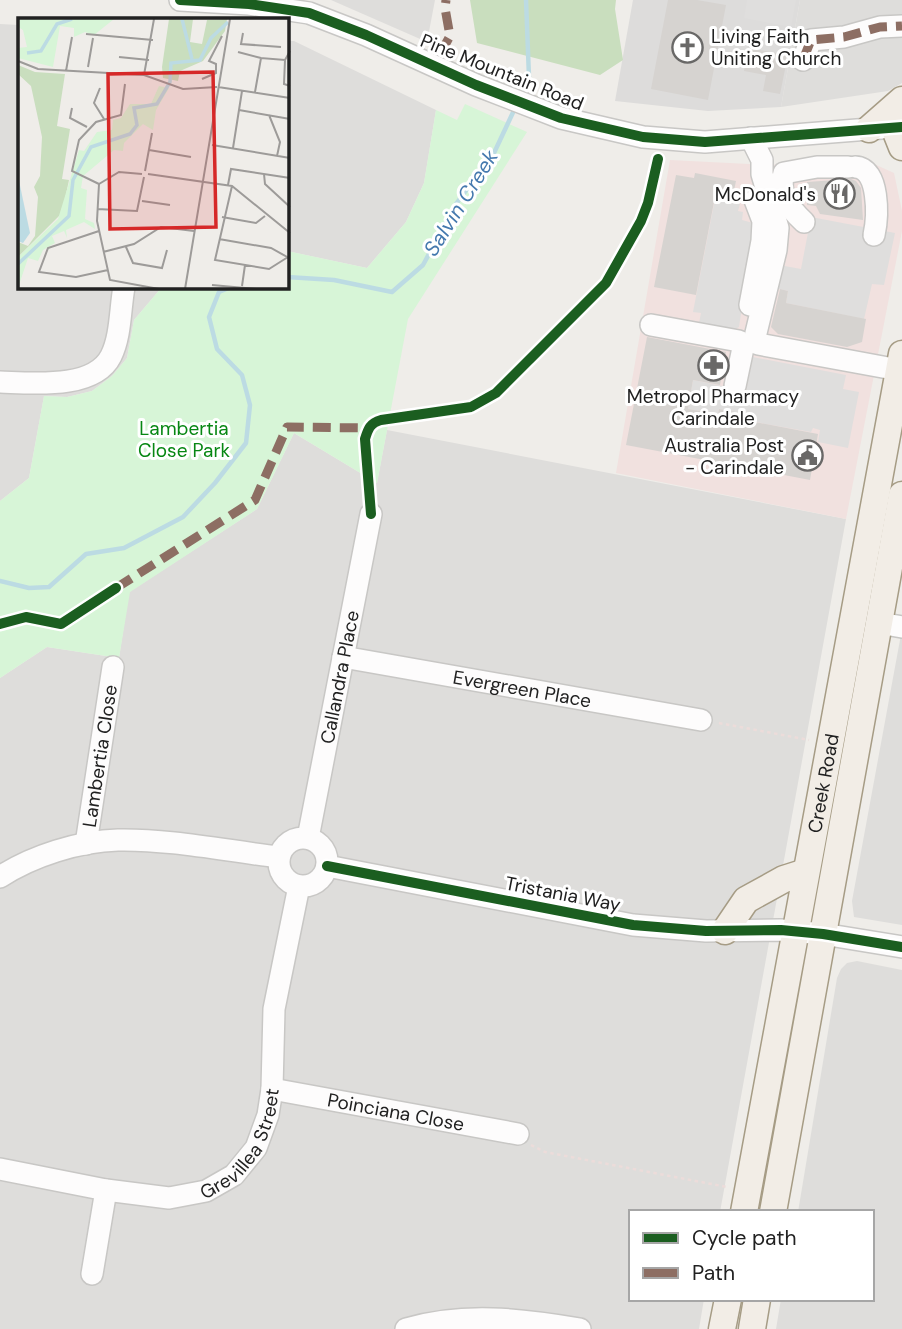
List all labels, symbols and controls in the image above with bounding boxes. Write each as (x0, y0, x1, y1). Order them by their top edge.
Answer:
inset map (18, 18, 289, 289)
place label: Living Faith Uniting Church (711, 24, 841, 71)
street label: Pine Mountain Road (417, 28, 587, 116)
church icon: Living Faith Uniting Church (671, 30, 705, 64)
water label: Salvin Creek (417, 144, 505, 261)
restaurant icon: McDonald's (822, 177, 856, 211)
place label: McDonald's (715, 182, 816, 207)
pharmacy icon: Metropol Pharmacy Carindale (696, 348, 730, 382)
place label: Metropol Pharmacy Carindale (627, 384, 800, 431)
park label: Lambertia Close Park (138, 416, 230, 463)
place label: Australia Post - Carindale (664, 433, 784, 480)
public building icon: Australia Post - Carindale (790, 439, 824, 473)
street label: Callandra Place (314, 608, 364, 746)
street label: Evergreen Place (451, 664, 593, 713)
street label: Lambertia Close (76, 683, 123, 829)
street label: Creek Road (802, 731, 844, 835)
street label: Tristania Way (503, 871, 623, 918)
street label: Grevillea Street (195, 1086, 284, 1205)
street label: Poinciana Close (325, 1087, 466, 1136)
legend (629, 1210, 874, 1301)
text: Cycle path (692, 1224, 797, 1252)
text: Path (692, 1259, 735, 1287)

